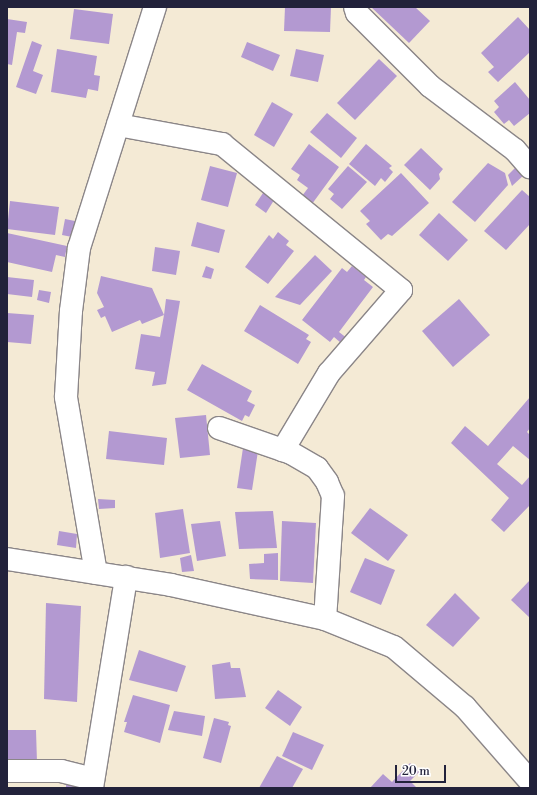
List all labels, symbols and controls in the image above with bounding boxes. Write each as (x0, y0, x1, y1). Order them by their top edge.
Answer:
scale bar (397, 757, 448, 783)
text: 20 m (402, 764, 430, 779)

